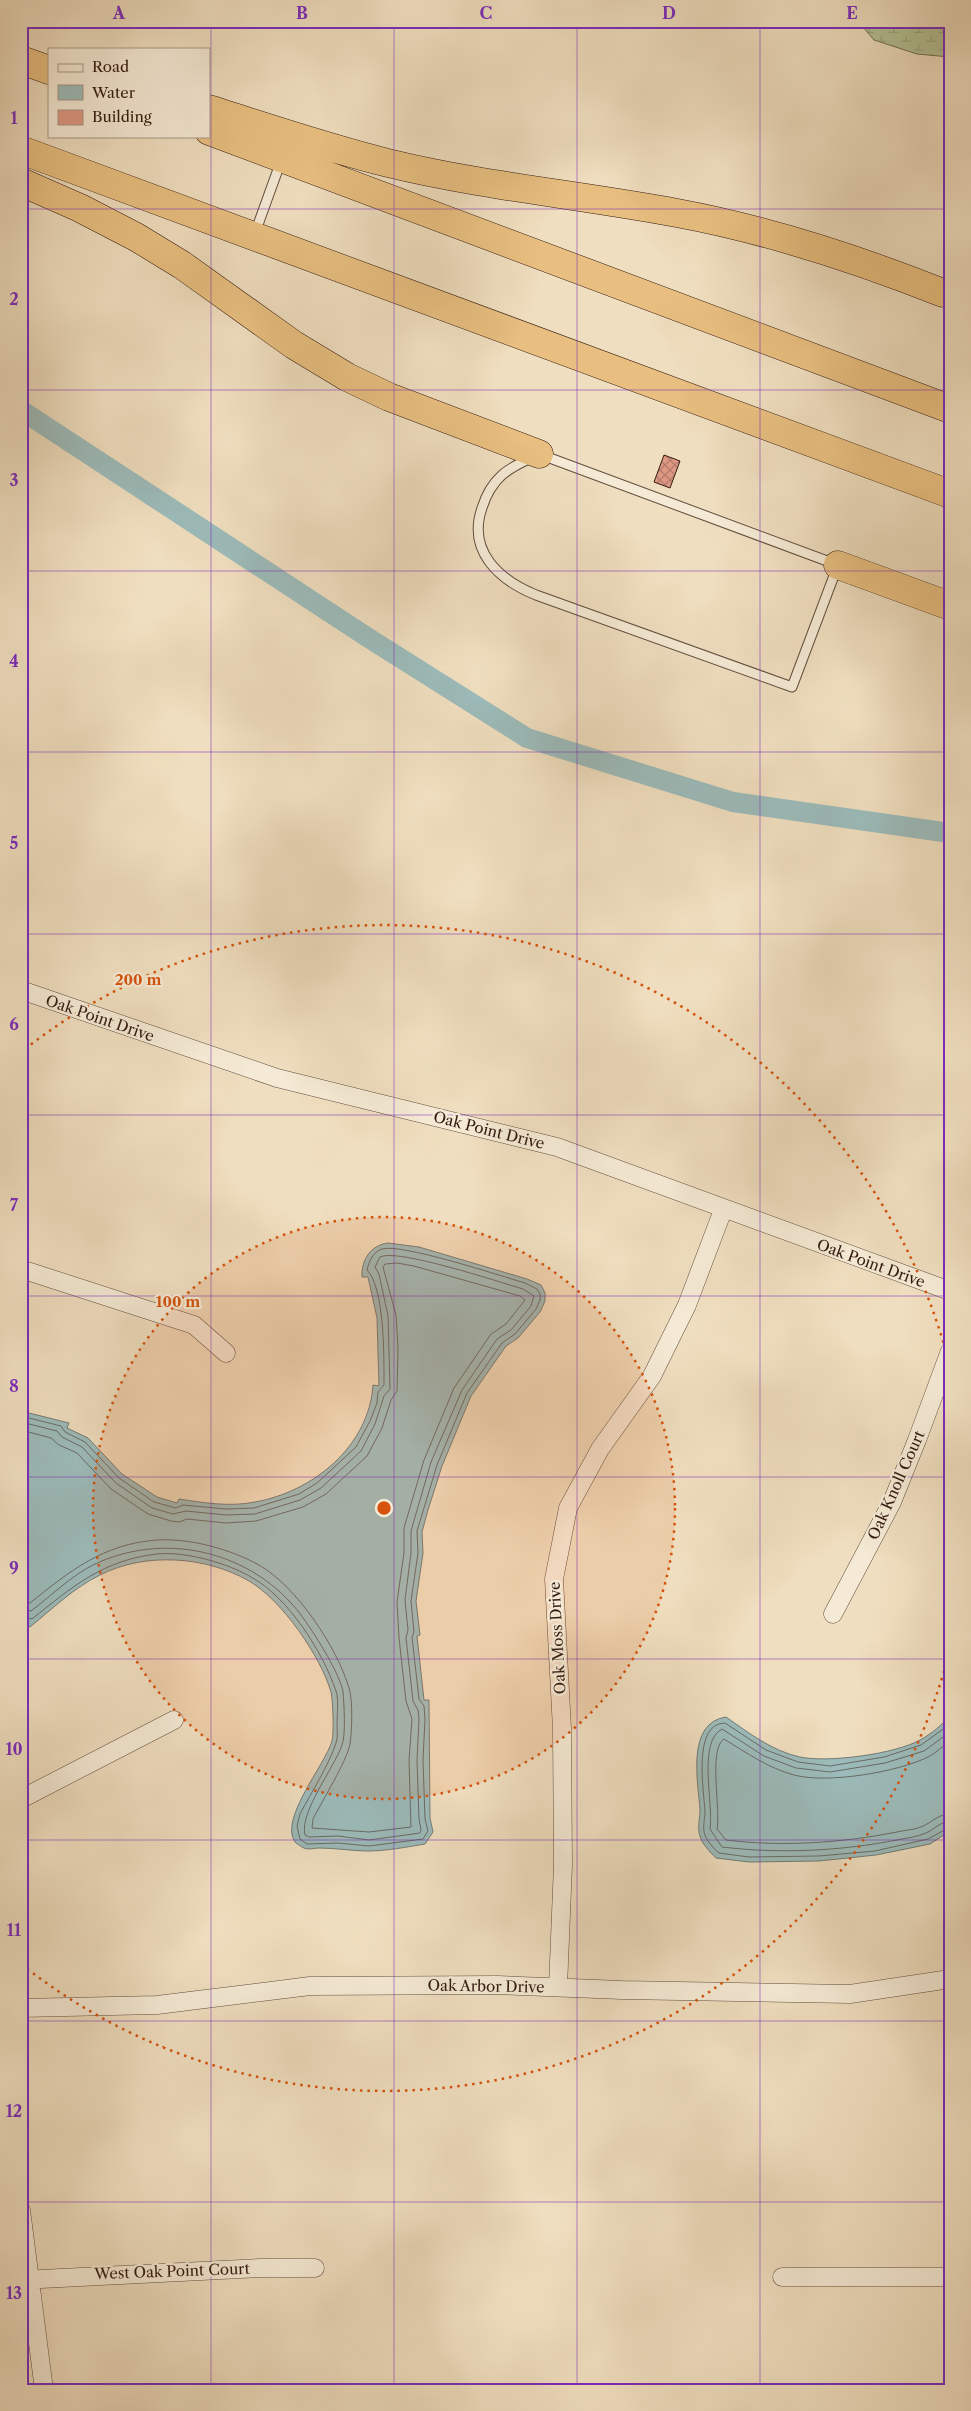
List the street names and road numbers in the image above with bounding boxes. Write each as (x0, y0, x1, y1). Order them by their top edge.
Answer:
street label: Oak Point Drive (43, 991, 157, 1045)
street label: Oak Point Drive (432, 1107, 546, 1153)
street label: Oak Point Drive (814, 1235, 928, 1291)
street label: Oak Knoll Court (863, 1427, 929, 1543)
street label: Oak Moss Drive (545, 1581, 569, 1695)
street label: Oak Arbor Drive (427, 1975, 545, 1997)
street label: West Oak Point Court (93, 2259, 251, 2283)

